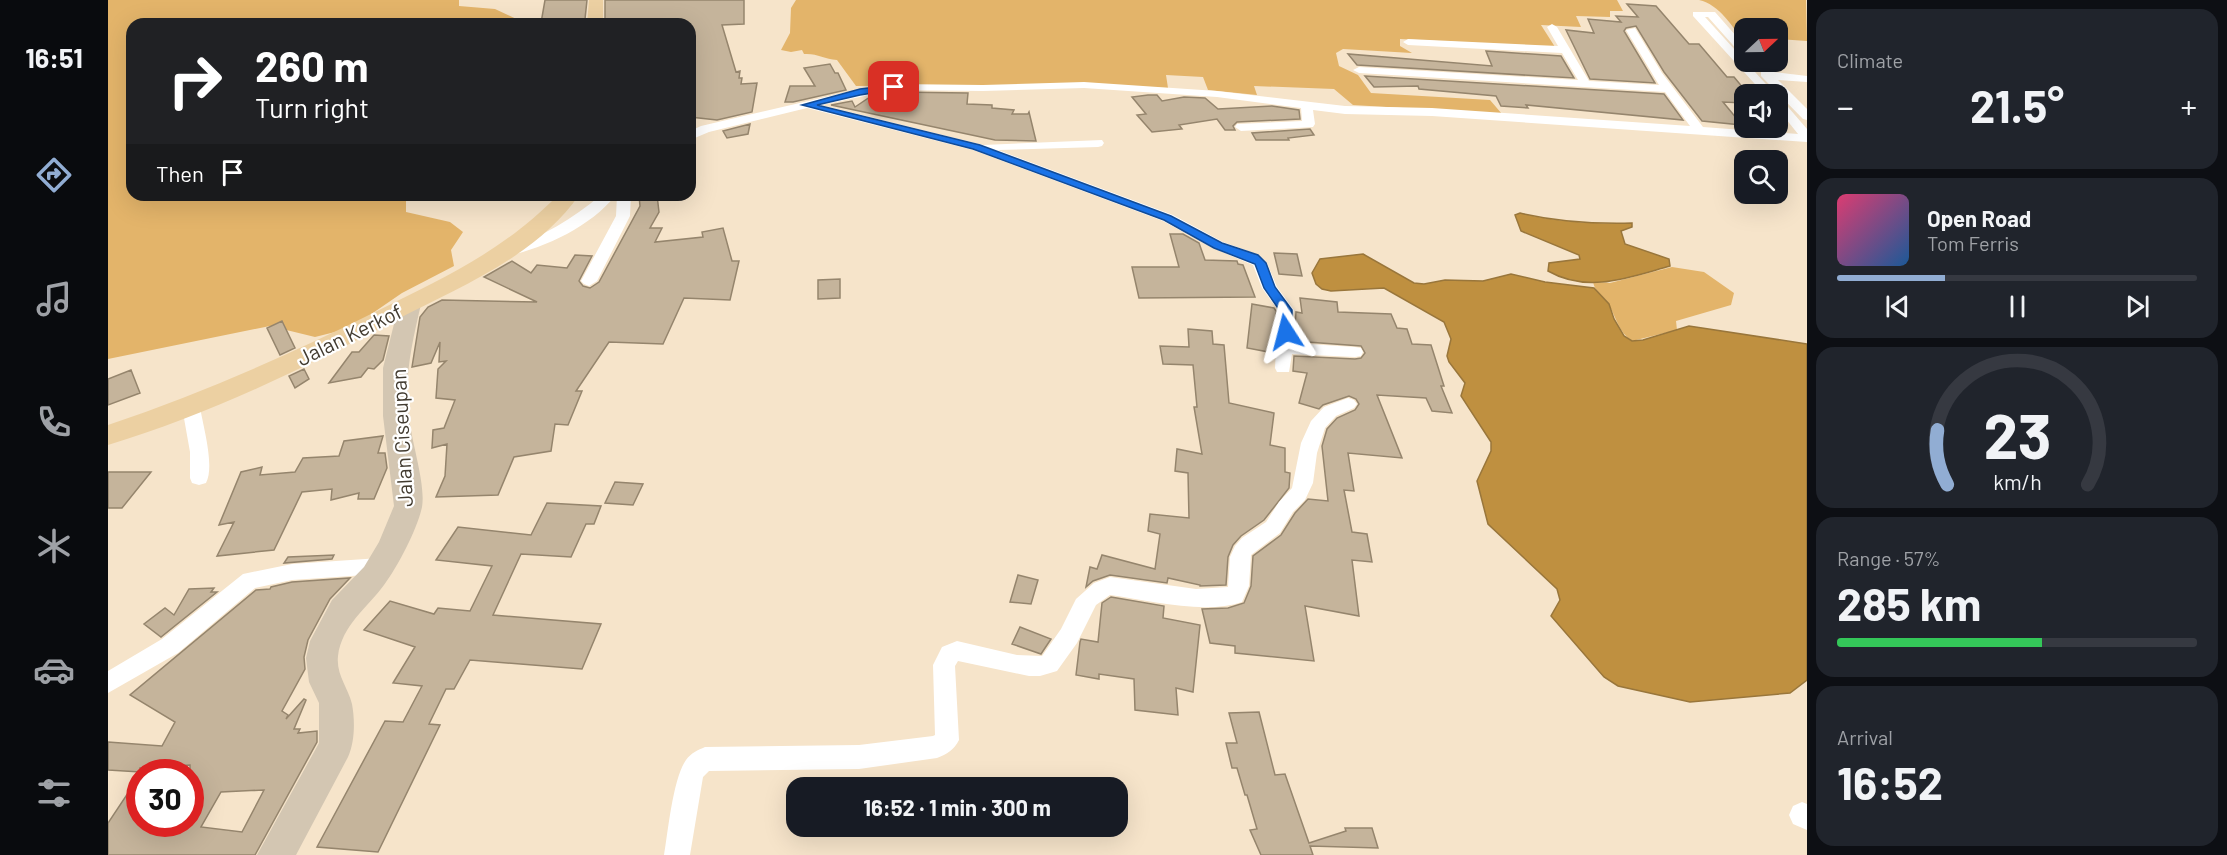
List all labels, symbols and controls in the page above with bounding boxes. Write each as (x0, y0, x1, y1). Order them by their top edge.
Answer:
north arrow (1734, 18, 1788, 72)
map controls (1734, 18, 1788, 204)
text: 260 m (255, 40, 368, 90)
text: 16:51 (25, 41, 83, 73)
icon: right (156, 42, 234, 120)
text: Climate (1837, 48, 1903, 72)
pin (868, 61, 919, 112)
icon: arrive (877, 70, 910, 103)
text: 21.5° (1970, 78, 2064, 132)
button: sound (1734, 84, 1788, 138)
text: − (1837, 86, 1854, 126)
text: + (2181, 86, 2197, 126)
text: Turn right (255, 91, 369, 123)
button: search (1734, 150, 1788, 204)
icon: directions (33, 154, 75, 196)
icon: arrive (216, 156, 249, 189)
text: Then (156, 160, 204, 186)
text: Open Road (1927, 205, 2031, 231)
text: Tom Ferris (1927, 231, 2019, 255)
icon: music (33, 278, 75, 320)
icon: previous (1881, 290, 1914, 323)
icon: pause (2001, 290, 2034, 323)
icon: next (2121, 290, 2154, 323)
street label: Jalan Kerkof (292, 298, 406, 370)
position arrow (1254, 300, 1318, 364)
street label: Jalan Ciseupan (385, 368, 417, 508)
text: 23 (1983, 397, 2051, 471)
icon: phone (33, 401, 75, 443)
text: km/h (1993, 469, 2041, 494)
icon: climate (33, 525, 75, 567)
text: Range · 57% (1837, 546, 1941, 570)
text: 285 km (1837, 576, 1981, 630)
icon: car (33, 649, 75, 691)
text: Arrival (1837, 725, 1893, 749)
text: 16:52 (1837, 755, 1943, 809)
speed limit sign: 30 (126, 759, 204, 837)
icon: filters (33, 772, 75, 814)
text: 16:52 · 1 min · 300 m (863, 794, 1051, 820)

